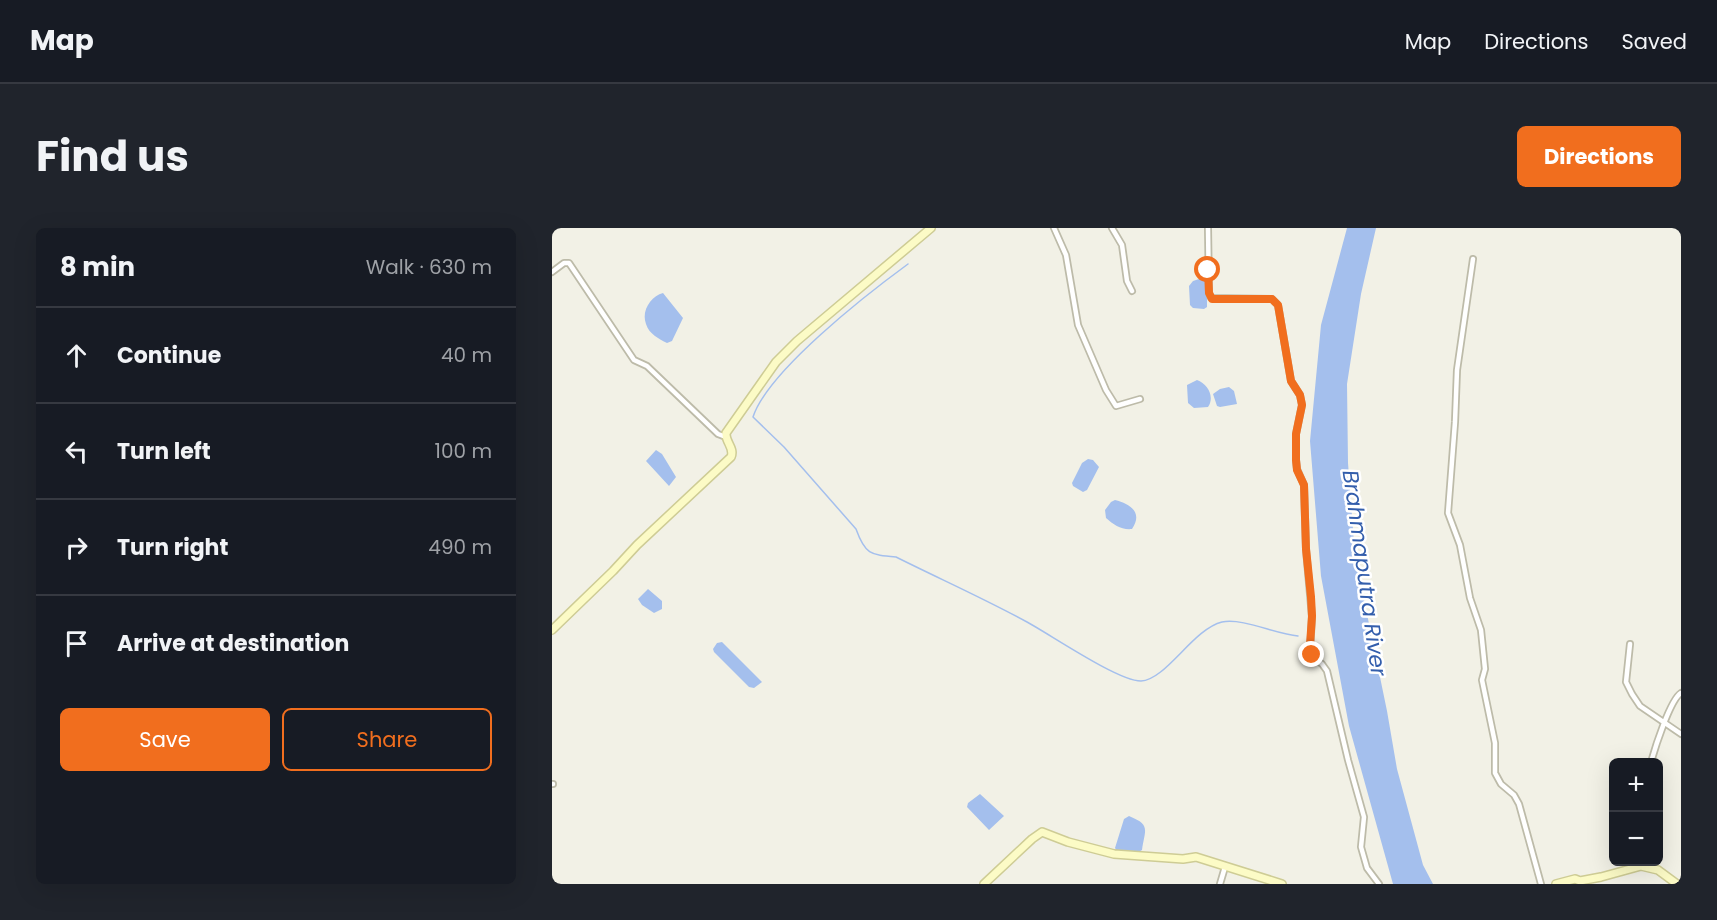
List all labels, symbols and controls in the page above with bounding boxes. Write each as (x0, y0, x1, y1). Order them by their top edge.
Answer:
text: Map (30, 21, 94, 60)
text: Map (1405, 27, 1451, 56)
text: Directions (1484, 27, 1588, 56)
text: Saved (1621, 27, 1687, 56)
button: Directions (1517, 126, 1681, 187)
text: Find us (36, 127, 189, 186)
text: 8 min (60, 249, 135, 285)
text: Walk · 630 m (366, 253, 492, 281)
route start (1194, 256, 1220, 282)
icon: ahead (60, 339, 93, 372)
text: Continue (117, 340, 221, 371)
text: 40 m (441, 341, 492, 369)
icon: left (60, 435, 93, 468)
text: Turn left (117, 436, 211, 467)
text: 100 m (435, 437, 492, 465)
water label: Brahmaputra River (1335, 468, 1394, 679)
icon: right (60, 531, 93, 564)
text: Turn right (117, 532, 228, 563)
text: 490 m (428, 533, 492, 561)
icon: arrive (60, 627, 93, 660)
text: Arrive at destination (117, 628, 349, 659)
route end (1298, 641, 1324, 667)
button: Save (60, 708, 270, 771)
button: Share (282, 708, 492, 771)
map controls (1609, 758, 1663, 866)
button: + (1609, 758, 1663, 812)
button: − (1609, 812, 1663, 866)

